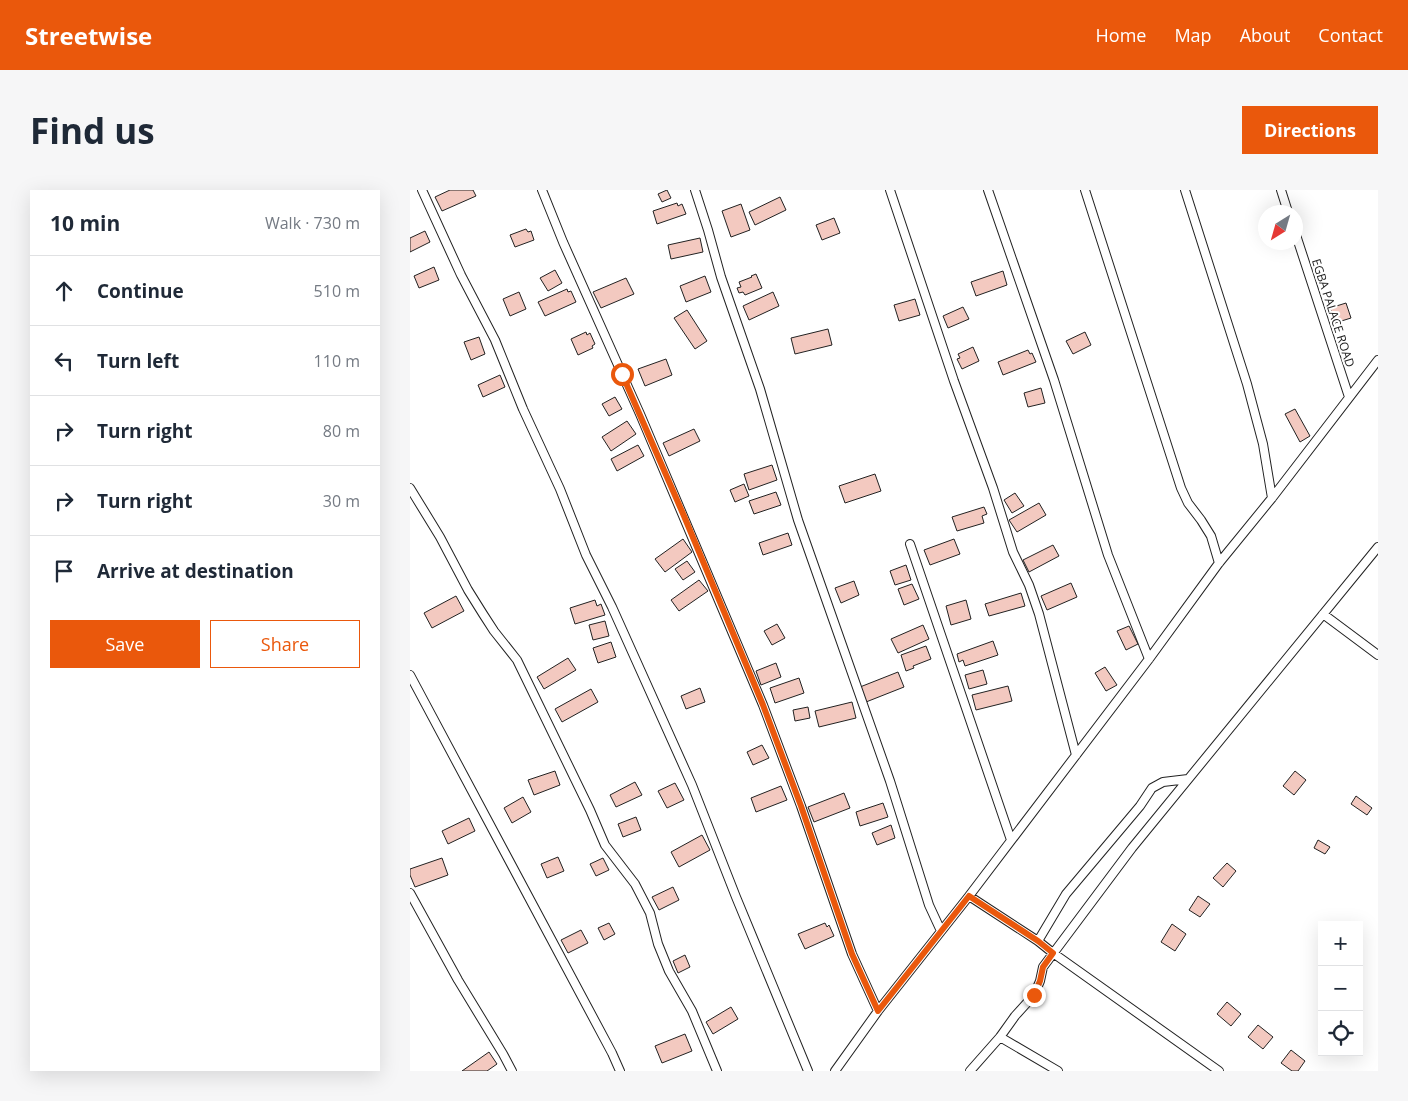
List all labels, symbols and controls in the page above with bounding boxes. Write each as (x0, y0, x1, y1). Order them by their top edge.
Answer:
text: Streetwise (25, 19, 152, 52)
text: Home (1096, 23, 1146, 47)
text: Map (1174, 23, 1212, 47)
text: About (1240, 23, 1290, 47)
text: Contact (1318, 23, 1383, 47)
button: Directions (1242, 106, 1378, 154)
text: Find us (30, 107, 155, 154)
north arrow (1258, 205, 1303, 250)
text: 10 min (50, 209, 120, 237)
text: Walk · 730 m (265, 212, 360, 234)
street label: EGBA PALACE ROAD (1308, 257, 1359, 369)
icon: ahead (50, 277, 78, 305)
text: Continue (97, 278, 184, 304)
text: 510 m (314, 280, 360, 302)
icon: left (50, 347, 78, 375)
text: Turn left (97, 348, 179, 374)
text: 110 m (314, 350, 360, 372)
route start (611, 363, 634, 386)
icon: right (50, 417, 78, 445)
text: Turn right (97, 418, 192, 444)
text: 80 m (323, 420, 360, 442)
icon: right (50, 487, 78, 515)
text: Turn right (97, 488, 192, 514)
text: 30 m (323, 490, 360, 512)
icon: arrive (50, 557, 78, 585)
text: Arrive at destination (97, 558, 294, 584)
button: Save (50, 620, 200, 668)
button: Share (210, 620, 360, 668)
map controls (1318, 921, 1363, 1056)
button: + (1318, 921, 1363, 966)
button: − (1318, 966, 1363, 1011)
route end (1023, 984, 1046, 1007)
button: locate (1318, 1011, 1363, 1056)

